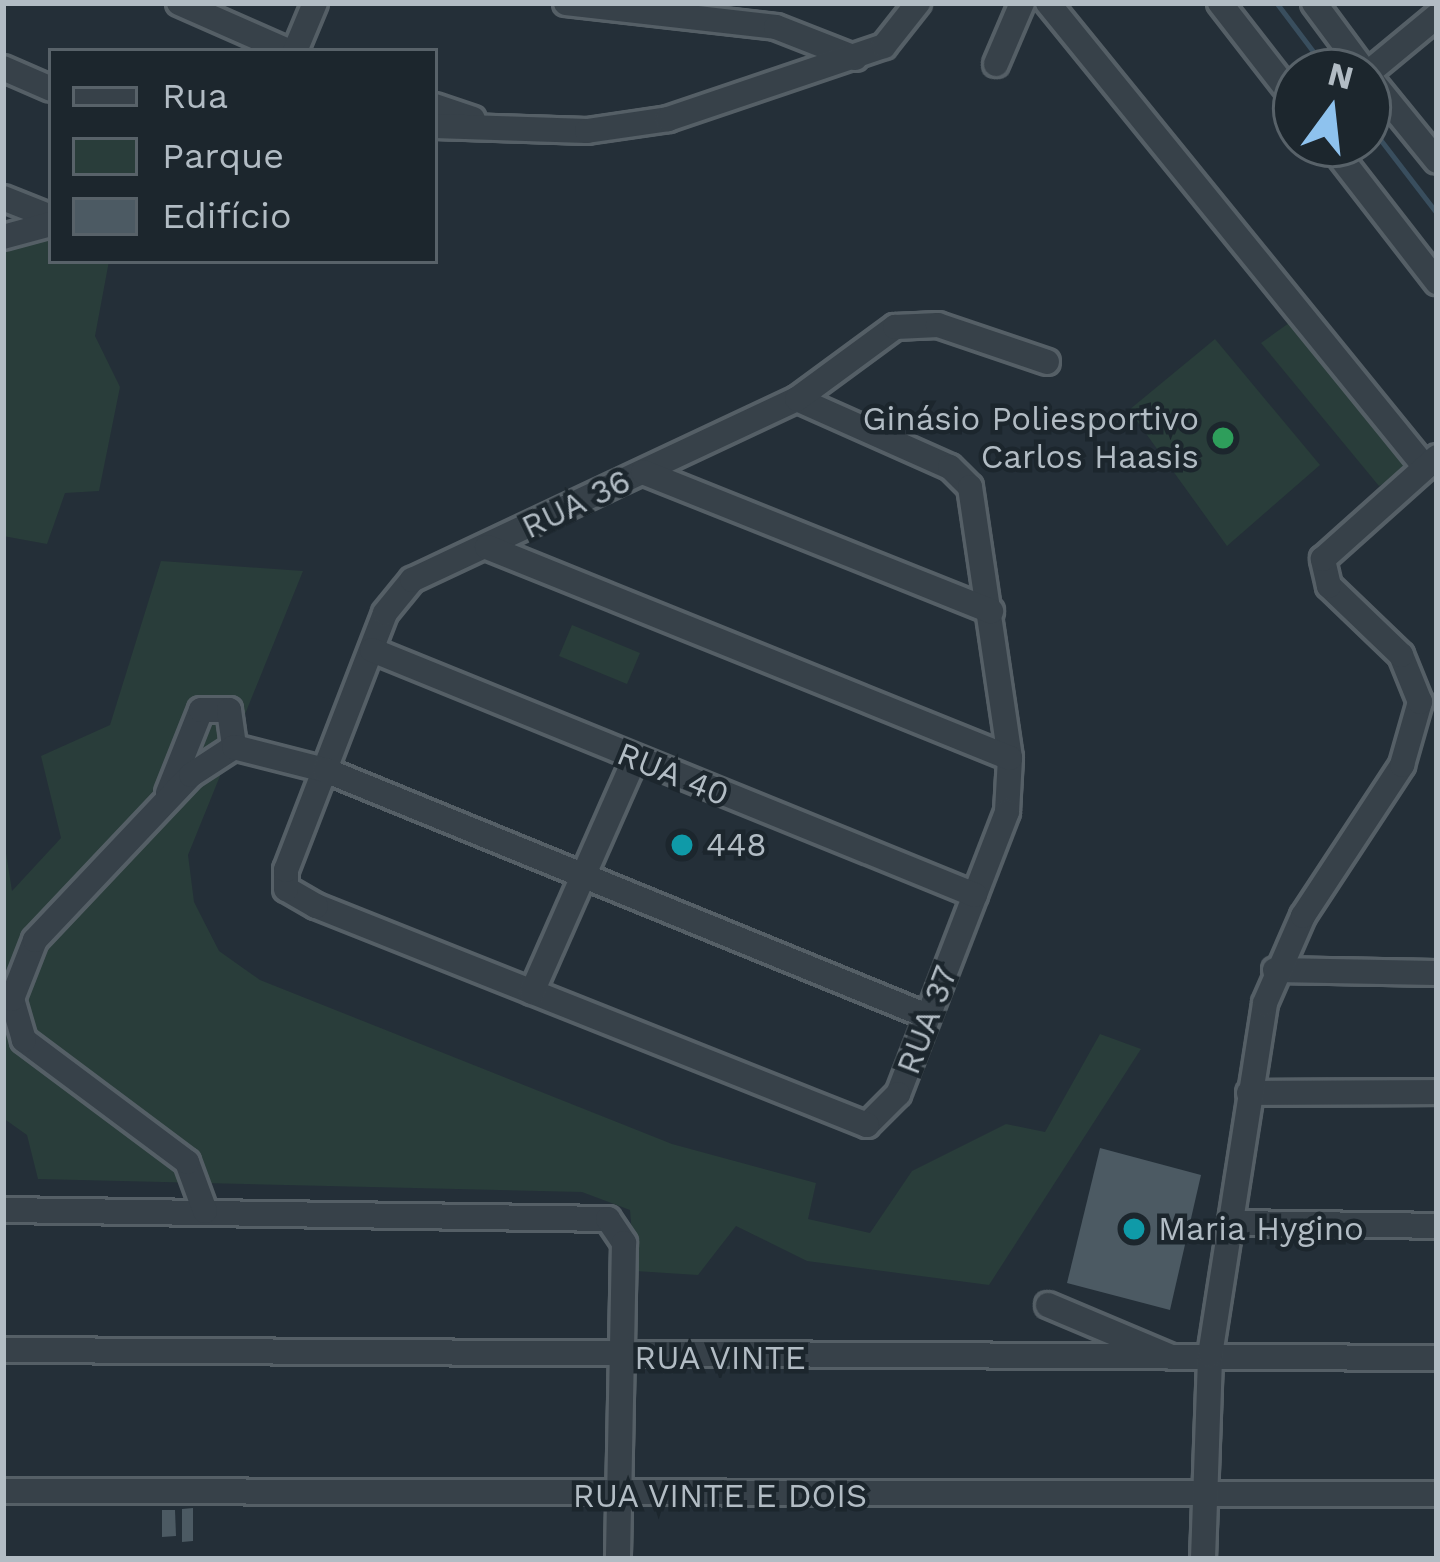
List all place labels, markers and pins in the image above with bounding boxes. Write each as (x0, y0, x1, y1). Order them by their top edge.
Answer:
place label: Ginásio Poliesportivo Carlos Haasis (863, 399, 1199, 477)
marker: Ginásio Poliesportivo Carlos Haasis (1210, 425, 1236, 451)
place label: 448 (706, 825, 767, 865)
marker: 448 (669, 832, 695, 858)
place label: Maria Hygino (1158, 1209, 1365, 1249)
marker: Maria Hygino (1121, 1216, 1147, 1242)

